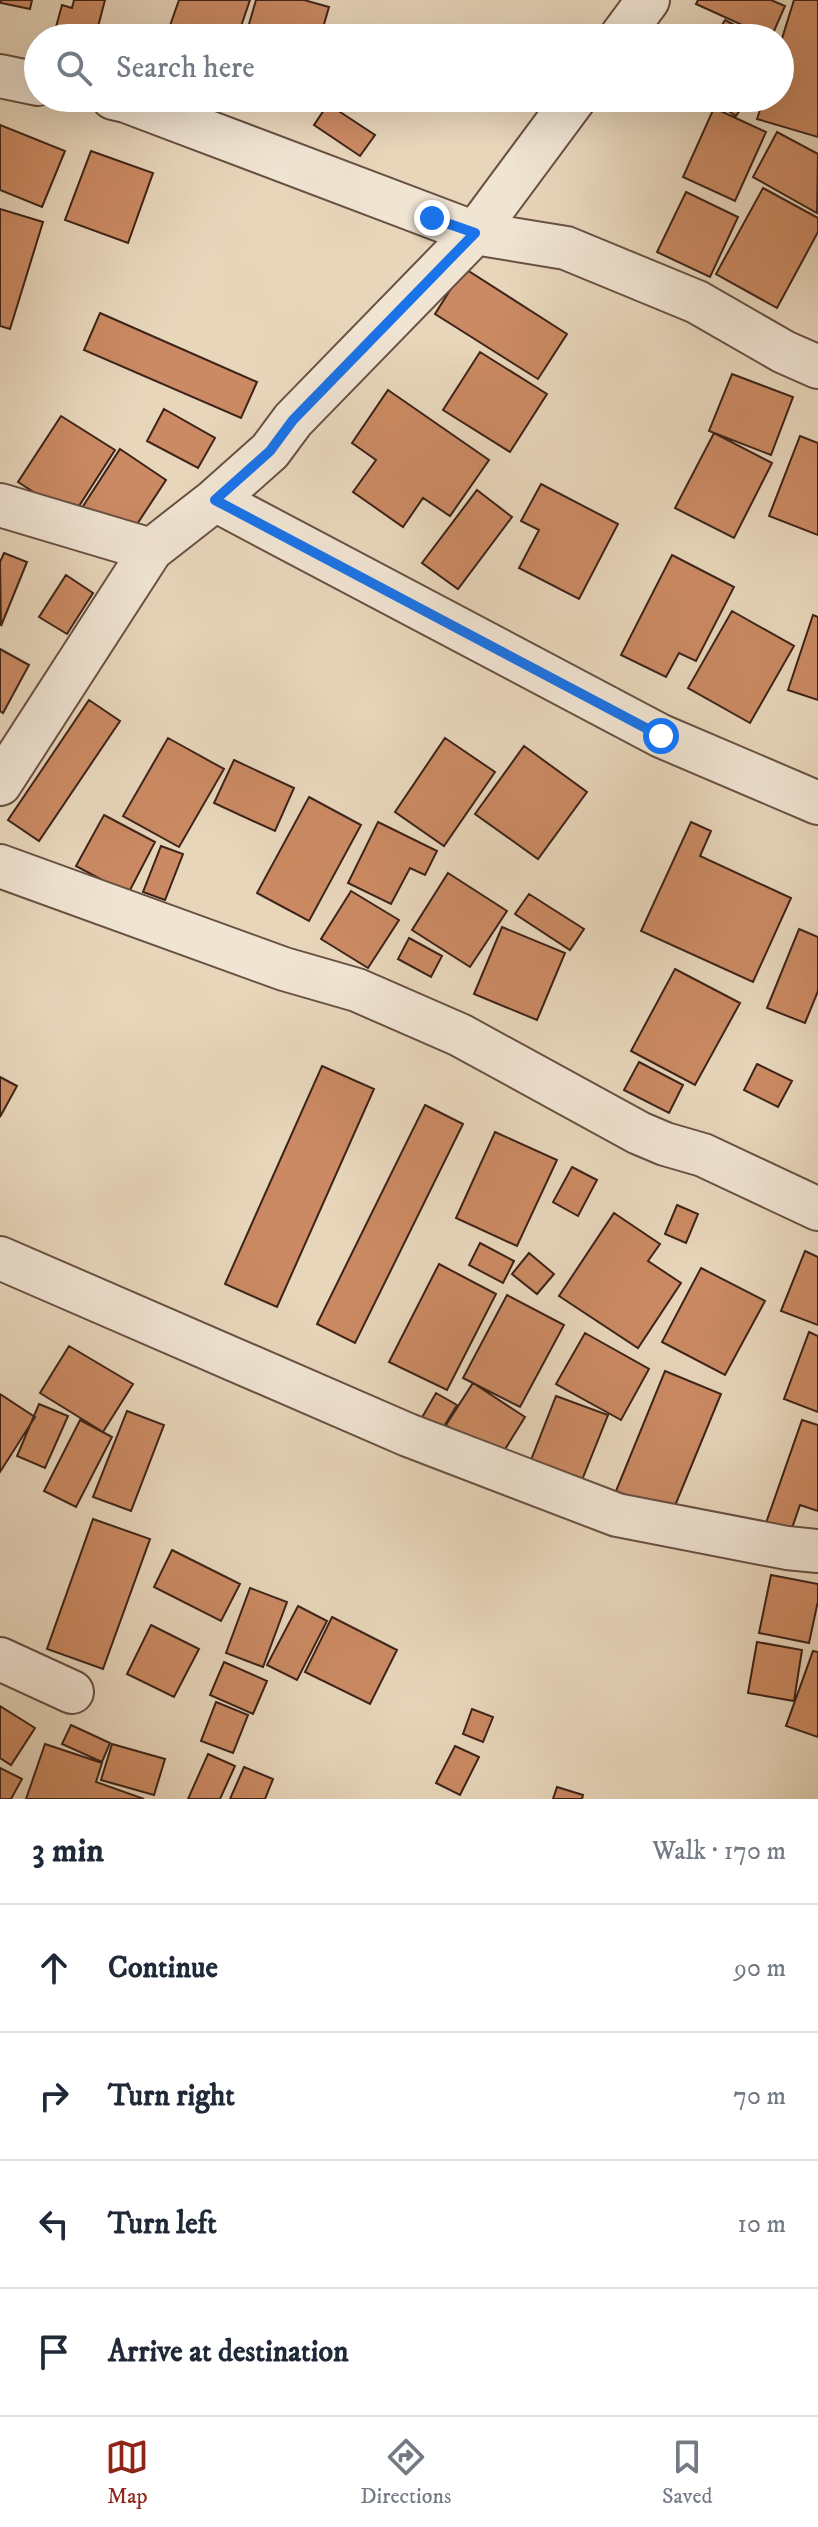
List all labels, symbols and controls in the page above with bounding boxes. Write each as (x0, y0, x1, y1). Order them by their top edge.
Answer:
search box (24, 24, 794, 112)
icon: search (52, 46, 96, 90)
text: Search here (116, 50, 255, 87)
route end (414, 200, 450, 236)
route start (643, 718, 679, 754)
text: 3 min (32, 1830, 104, 1872)
text: Walk · 170 m (652, 1835, 786, 1868)
icon: ahead (32, 1946, 76, 1990)
text: Continue (108, 1950, 218, 1987)
text: 90 m (734, 1952, 786, 1985)
icon: right (32, 2074, 76, 2118)
text: Turn right (108, 2078, 235, 2115)
text: 70 m (733, 2080, 786, 2113)
icon: left (32, 2202, 76, 2246)
text: Turn left (108, 2206, 217, 2243)
text: 10 m (737, 2208, 786, 2241)
icon: arrive (32, 2330, 76, 2374)
text: Arrive at destination (108, 2334, 349, 2371)
tab: Map (105, 2435, 149, 2510)
tab: Directions (360, 2435, 451, 2510)
tab: Saved (662, 2435, 713, 2510)

